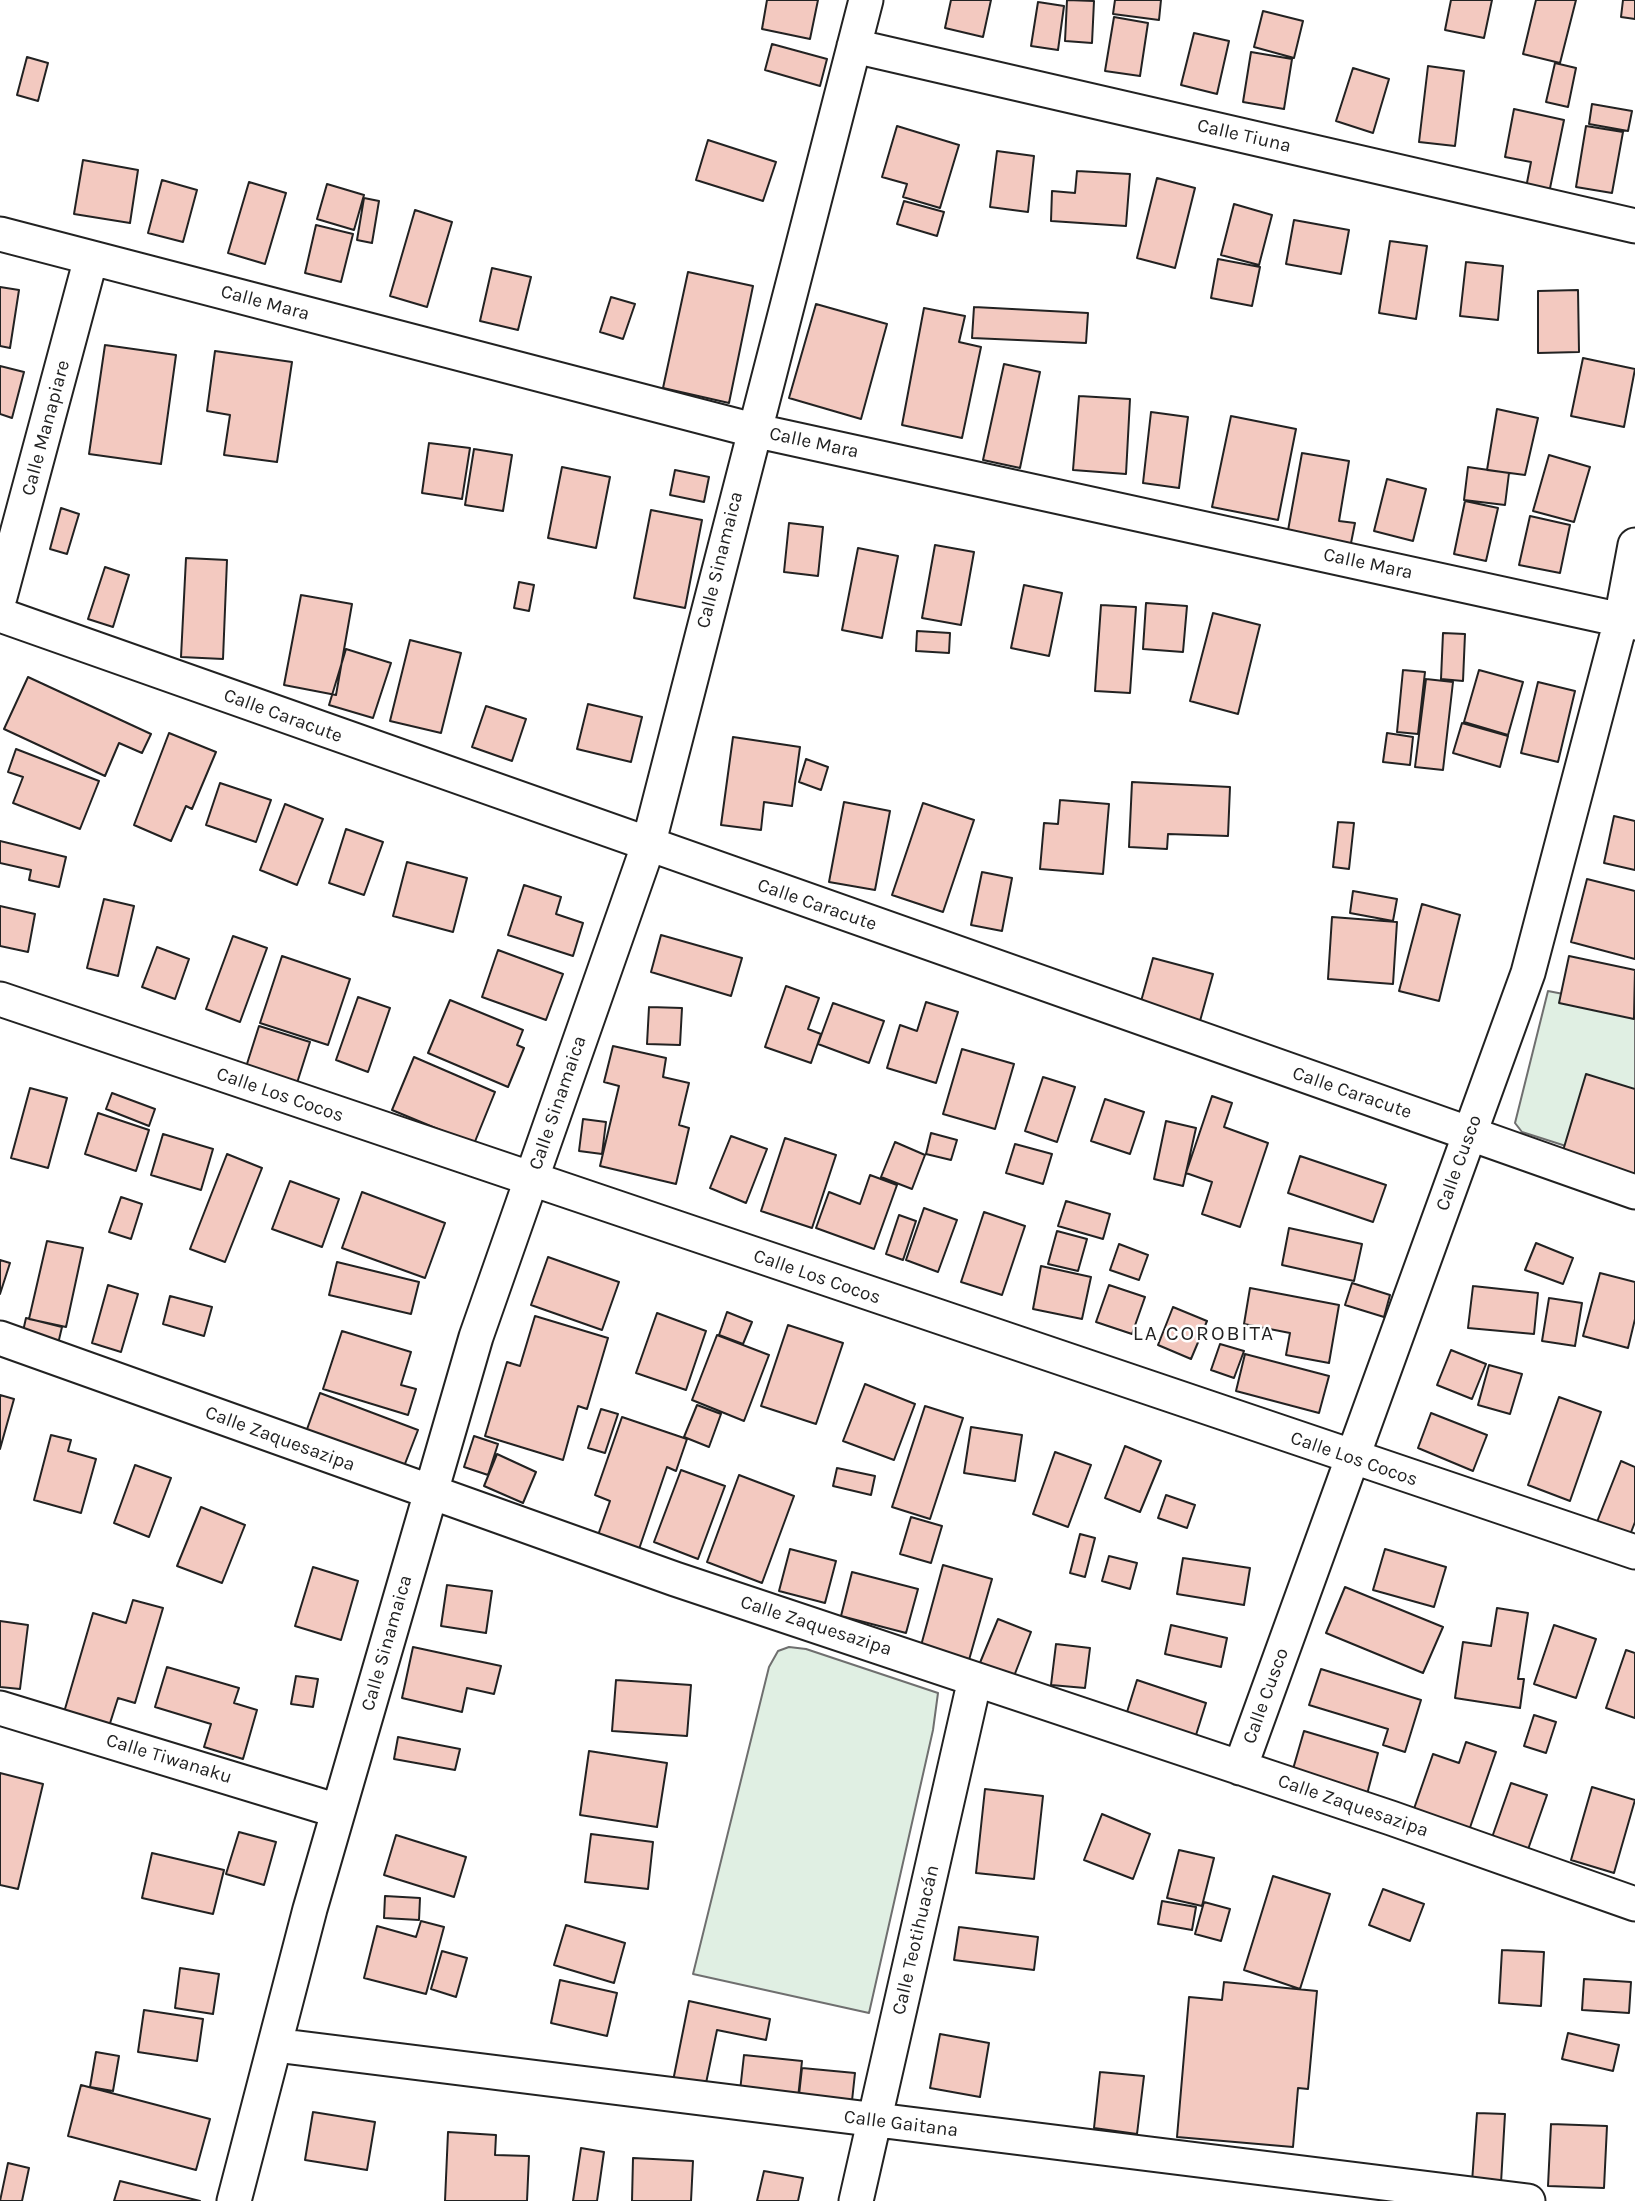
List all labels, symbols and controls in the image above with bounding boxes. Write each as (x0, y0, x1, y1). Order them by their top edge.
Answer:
street label: Calle Tiuna (1195, 114, 1293, 158)
street label: Calle Mara (218, 280, 312, 326)
street label: Calle Manapiare (17, 358, 75, 498)
street label: Calle Mara (767, 422, 861, 464)
street label: Calle Sinamaica (692, 489, 748, 631)
street label: Calle Mara (1321, 543, 1415, 585)
street label: Calle Caracute (221, 684, 345, 748)
street label: Calle Caracute (754, 874, 880, 936)
street label: Calle Sinamaica (524, 1033, 592, 1173)
street label: Calle Caracute (1289, 1062, 1415, 1124)
street label: Calle Los Cocos (213, 1063, 347, 1127)
street label: Calle Cusco (1431, 1112, 1487, 1214)
street label: Calle Los Cocos (750, 1245, 884, 1309)
district label: LA COROBITA (1134, 1321, 1274, 1347)
street label: Calle Zaquesazipa (202, 1401, 358, 1477)
street label: Calle Los Cocos (1287, 1427, 1421, 1491)
street label: Calle Sinamaica (357, 1572, 417, 1714)
street label: Calle Zaquesazipa (737, 1591, 895, 1661)
street label: Calle Cusco (1238, 1645, 1294, 1747)
street label: Calle Tiwanaku (103, 1729, 235, 1789)
street label: Calle Zaquesazipa (1275, 1770, 1431, 1842)
street label: Calle Teotihuacán (888, 1863, 944, 2017)
street label: Calle Gaitana (843, 2106, 959, 2142)

